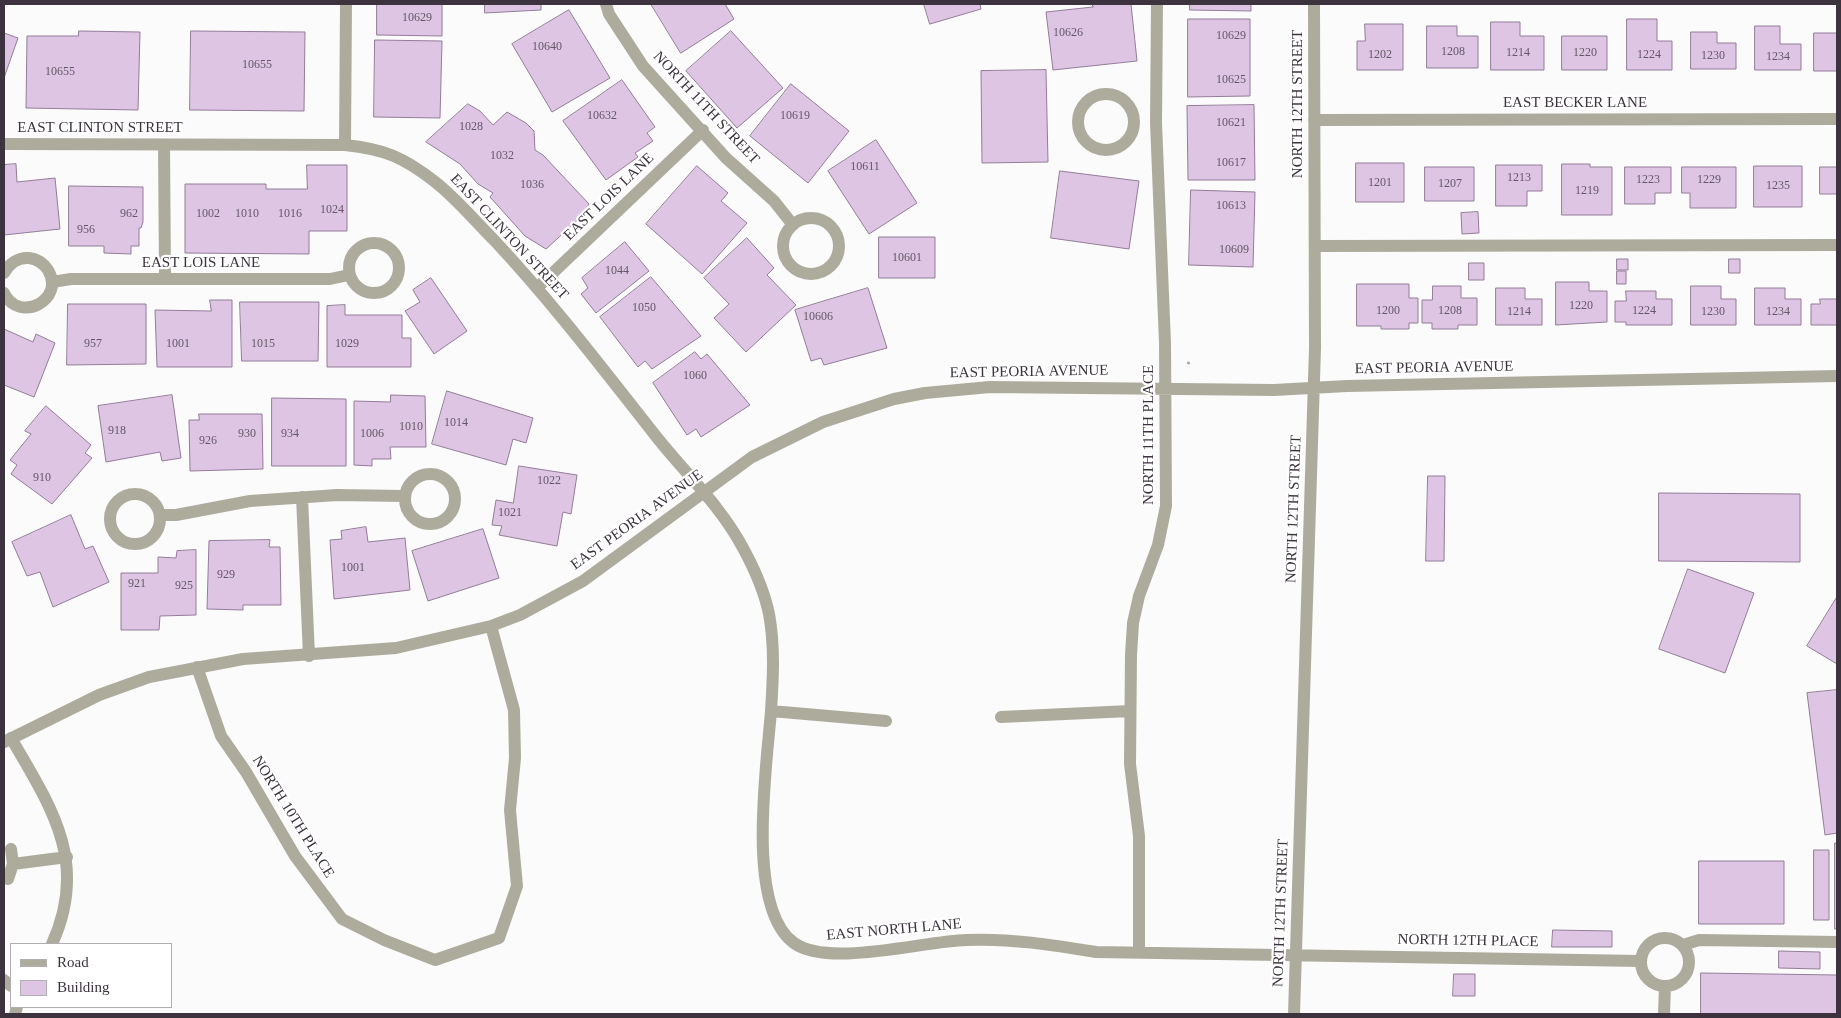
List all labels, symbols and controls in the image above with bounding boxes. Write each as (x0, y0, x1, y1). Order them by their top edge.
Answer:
house number: 10629 (402, 11, 432, 25)
house number: 10626 (1053, 26, 1083, 40)
house number: 10629 (1216, 29, 1246, 43)
street label: NORTH 12TH STREET (1289, 30, 1307, 178)
house number: 10640 (532, 40, 562, 54)
house number: 1208 (1441, 45, 1465, 59)
house number: 1214 (1506, 46, 1530, 60)
house number: 1220 (1573, 46, 1597, 60)
street label: NORTH 11TH STREET (649, 48, 763, 168)
house number: 1202 (1368, 48, 1392, 62)
house number: 1224 (1637, 48, 1661, 62)
house number: 1230 (1701, 49, 1725, 63)
house number: 1234 (1766, 50, 1790, 64)
house number: 10655 (242, 58, 272, 72)
house number: 10655 (45, 65, 75, 79)
house number: 10625 (1216, 73, 1246, 87)
street label: EAST BECKER LANE (1503, 94, 1647, 112)
house number: 10632 (587, 109, 617, 123)
house number: 10619 (780, 109, 810, 123)
house number: 10621 (1216, 116, 1246, 130)
street label: EAST CLINTON STREET (17, 119, 183, 137)
house number: 1028 (459, 120, 483, 134)
house number: 1032 (490, 149, 514, 163)
street label: EAST LOIS LANE (560, 149, 658, 245)
house number: 10617 (1216, 156, 1246, 170)
house number: 10611 (850, 160, 880, 174)
street label: EAST CLINTON STREET (446, 170, 572, 304)
house number: 1213 (1507, 171, 1531, 185)
house number: 1223 (1636, 173, 1660, 187)
house number: 1229 (1697, 173, 1721, 187)
house number: 1201 (1368, 176, 1392, 190)
house number: 1207 (1438, 177, 1462, 191)
house number: 1036 (520, 178, 544, 192)
house number: 1235 (1766, 179, 1790, 193)
house number: 1219 (1575, 184, 1599, 198)
house number: 10613 (1216, 199, 1246, 213)
house number: 1024 (320, 203, 344, 217)
house number: 962 (120, 207, 138, 221)
house number: 1002 (196, 207, 220, 221)
house number: 1010 (235, 207, 259, 221)
house number: 1016 (278, 207, 302, 221)
house number: 956 (77, 223, 95, 237)
house number: 10609 (1219, 243, 1249, 257)
house number: 10601 (892, 251, 922, 265)
street label: EAST LOIS LANE (142, 254, 260, 272)
house number: 1044 (605, 264, 629, 278)
house number: 1220 (1569, 299, 1593, 313)
house number: 1050 (632, 301, 656, 315)
house number: 1200 (1376, 304, 1400, 318)
house number: 1208 (1438, 304, 1462, 318)
house number: 1224 (1632, 304, 1656, 318)
house number: 1214 (1507, 305, 1531, 319)
house number: 1230 (1701, 305, 1725, 319)
house number: 1234 (1766, 305, 1790, 319)
house number: 10606 (803, 310, 833, 324)
house number: 957 (84, 337, 102, 351)
house number: 1001 (166, 337, 190, 351)
house number: 1015 (251, 337, 275, 351)
house number: 1029 (335, 337, 359, 351)
street label: EAST PEORIA AVENUE (1354, 358, 1514, 378)
street label: EAST PEORIA AVENUE (949, 362, 1109, 382)
street label: NORTH 11TH PLACE (1140, 365, 1158, 505)
house number: 1060 (683, 369, 707, 383)
house number: 1014 (444, 416, 468, 430)
house number: 1010 (399, 420, 423, 434)
house number: 918 (108, 424, 126, 438)
house number: 930 (238, 427, 256, 441)
house number: 934 (281, 427, 299, 441)
house number: 1006 (360, 427, 384, 441)
house number: 926 (199, 434, 217, 448)
street label: NORTH 12TH STREET (1282, 435, 1306, 583)
street label: EAST PEORIA AVENUE (567, 466, 707, 574)
house number: 910 (33, 471, 51, 485)
house number: 1022 (537, 474, 561, 488)
house number: 1021 (498, 506, 522, 520)
house number: 1001 (341, 561, 365, 575)
house number: 929 (217, 568, 235, 582)
house number: 921 (128, 577, 146, 591)
house number: 925 (175, 579, 193, 593)
street label: NORTH 10TH PLACE (248, 753, 338, 881)
street label: NORTH 12TH STREET (1269, 839, 1293, 987)
street label: EAST NORTH LANE (826, 915, 962, 945)
street label: NORTH 12TH PLACE (1397, 931, 1539, 951)
legend (10, 943, 172, 1008)
text: Road (57, 954, 89, 970)
text: Building (57, 979, 110, 995)

